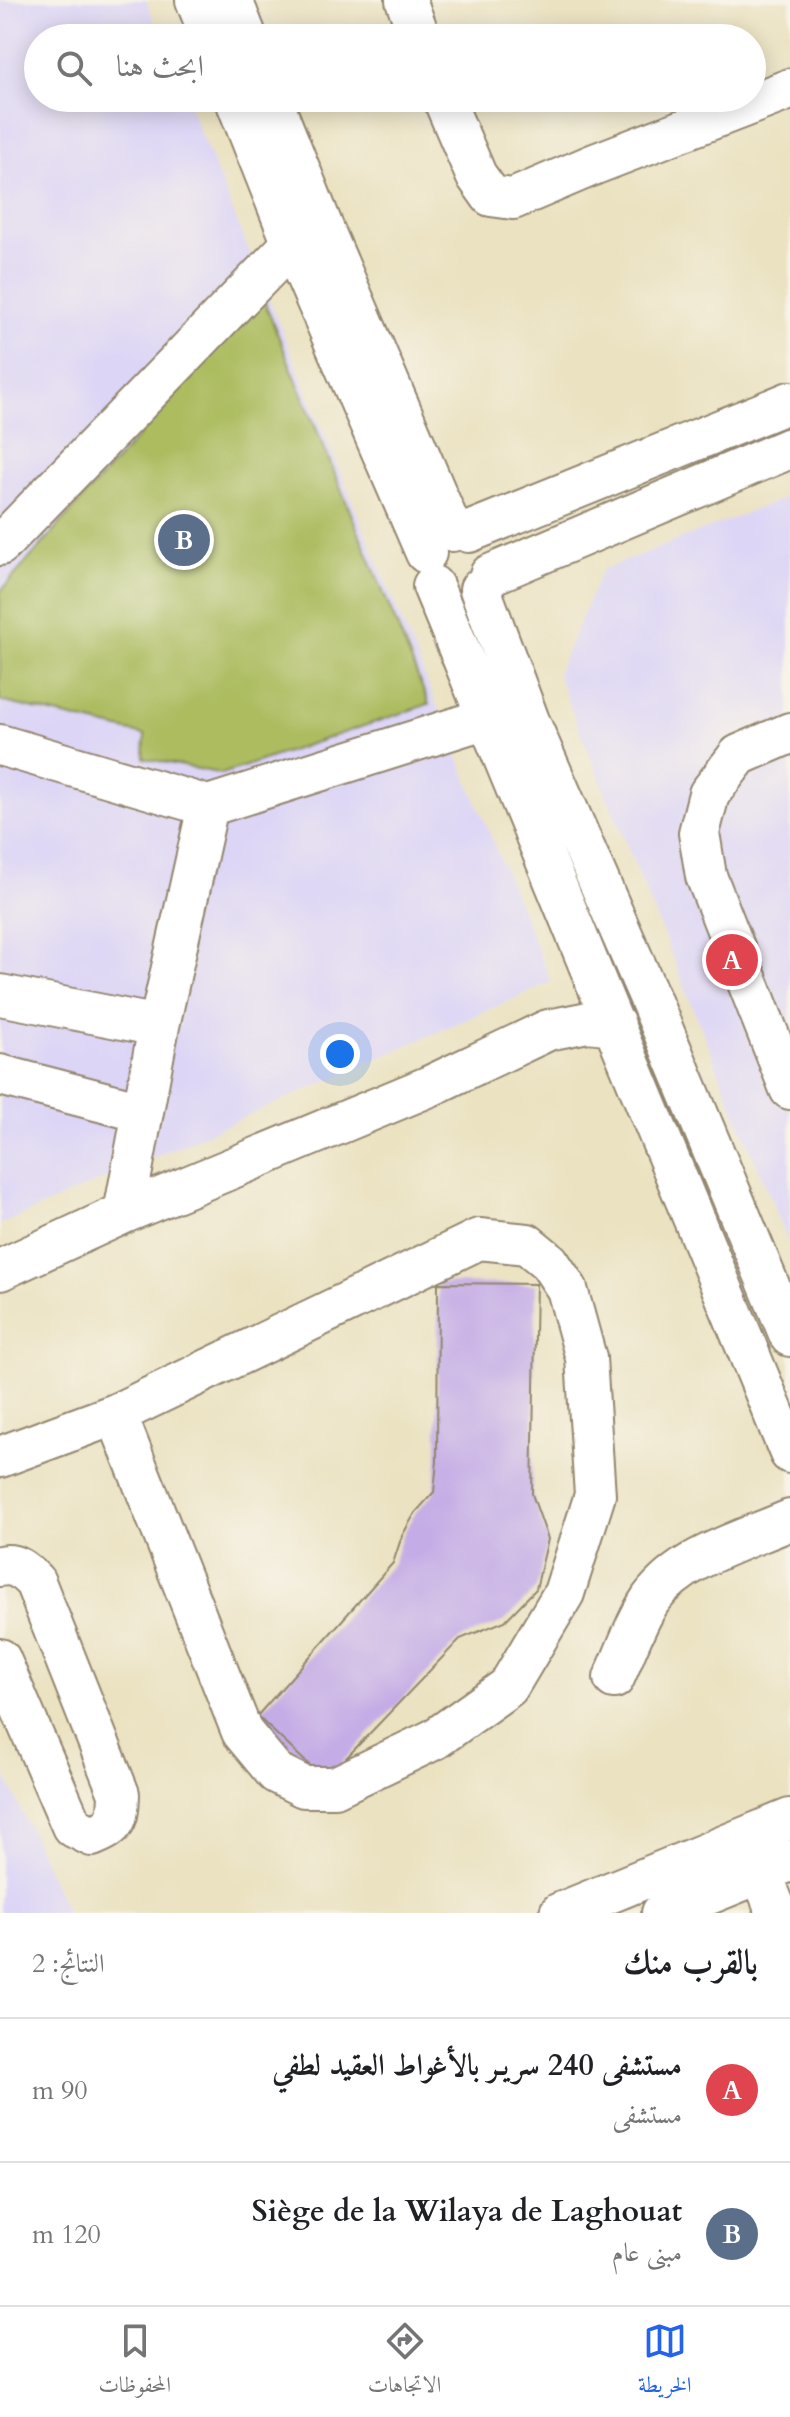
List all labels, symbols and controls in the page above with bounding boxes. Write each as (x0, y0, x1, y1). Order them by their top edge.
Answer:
search box (24, 24, 766, 112)
icon: search (52, 46, 96, 90)
text: ابحث هنا (116, 46, 204, 87)
pin: B (158, 510, 210, 570)
pin: A (706, 930, 758, 990)
your location (320, 1034, 360, 1074)
text: بالقرب منك (623, 1939, 758, 1985)
text: النتائج: 2 (32, 1946, 105, 1981)
text: مستشفى 240 سريـر بالأغواط العقيد لطفي (272, 2045, 682, 2086)
text: 90 m (32, 2073, 88, 2108)
text: A (722, 2073, 742, 2108)
text: مستشفى (613, 2097, 682, 2132)
text: Siège de la Wilaya de Laghouat (252, 2191, 682, 2232)
text: 120 m (32, 2217, 101, 2252)
text: B (723, 2217, 741, 2252)
text: مبنى عام (612, 2235, 682, 2270)
tab: المحفوظات (98, 2319, 171, 2406)
tab: الاتجاهات (368, 2319, 441, 2406)
tab: الخريطة (638, 2319, 692, 2406)

